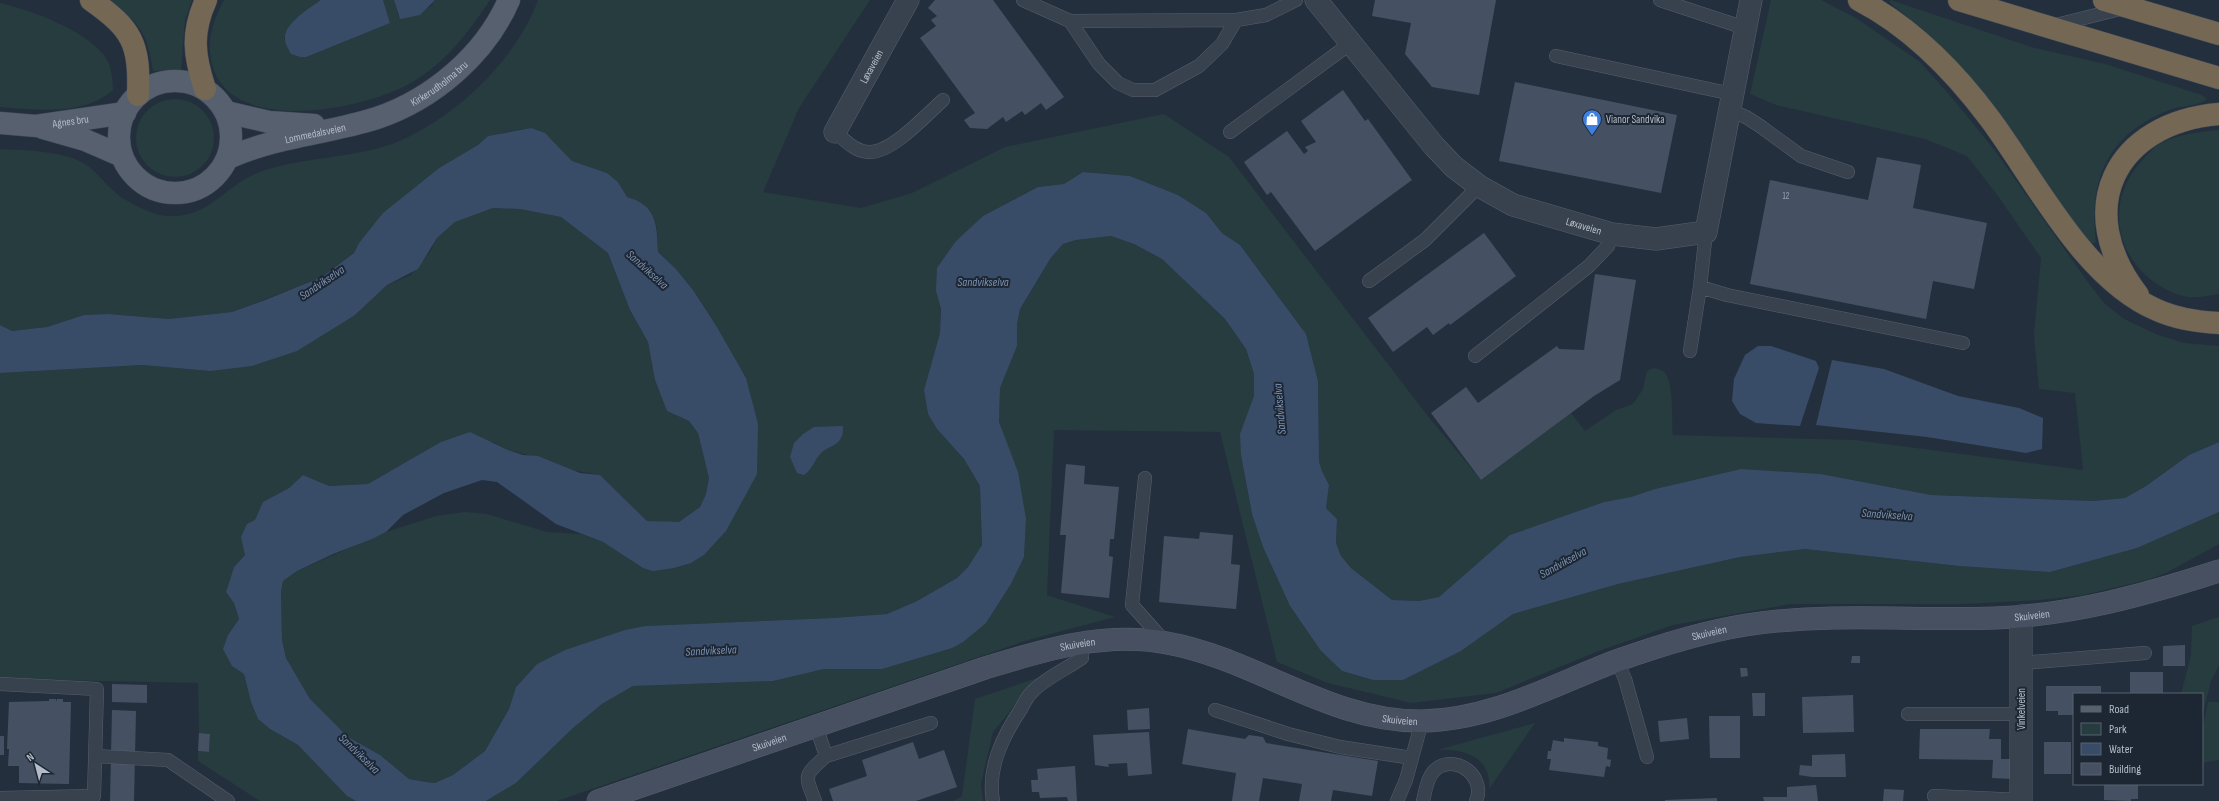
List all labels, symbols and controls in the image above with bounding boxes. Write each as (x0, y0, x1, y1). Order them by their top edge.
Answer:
street label: Løxaveien (857, 47, 886, 85)
street label: Kirkerudholma bru (408, 58, 470, 109)
shop icon: Vianor Sandvika (1581, 108, 1603, 136)
street label: Agnes bru (51, 112, 90, 130)
place label: Vianor Sandvika (1606, 113, 1664, 126)
street label: Lommedalsveien (284, 120, 347, 146)
house number: 12 (1783, 191, 1790, 202)
street label: Løxaveien (1565, 214, 1604, 237)
water label: Sandvikselva (623, 247, 671, 293)
water label: Sandvikselva (297, 262, 348, 304)
water label: Sandvikselva (957, 275, 1009, 290)
water label: Sandvikselva (1270, 383, 1290, 435)
water label: Sandvikselva (1861, 506, 1913, 524)
water label: Sandvikselva (1537, 544, 1589, 582)
street label: Skuiveien (2014, 607, 2051, 623)
street label: Skuiveien (1690, 622, 1728, 643)
street label: Skuiveien (1059, 635, 1096, 654)
water label: Sandvikselva (685, 642, 737, 660)
street label: Vinkelveien (2015, 688, 2028, 730)
legend (2073, 693, 2203, 785)
text: Road (2109, 702, 2129, 717)
street label: Skuiveien (1381, 711, 1418, 728)
text: Park (2109, 722, 2127, 737)
street label: Skuiveien (750, 730, 788, 754)
water label: Sandvikselva (335, 731, 383, 777)
text: Water (2109, 742, 2133, 757)
north arrow (16, 745, 56, 785)
text: N (24, 750, 37, 764)
text: Building (2109, 762, 2141, 777)

